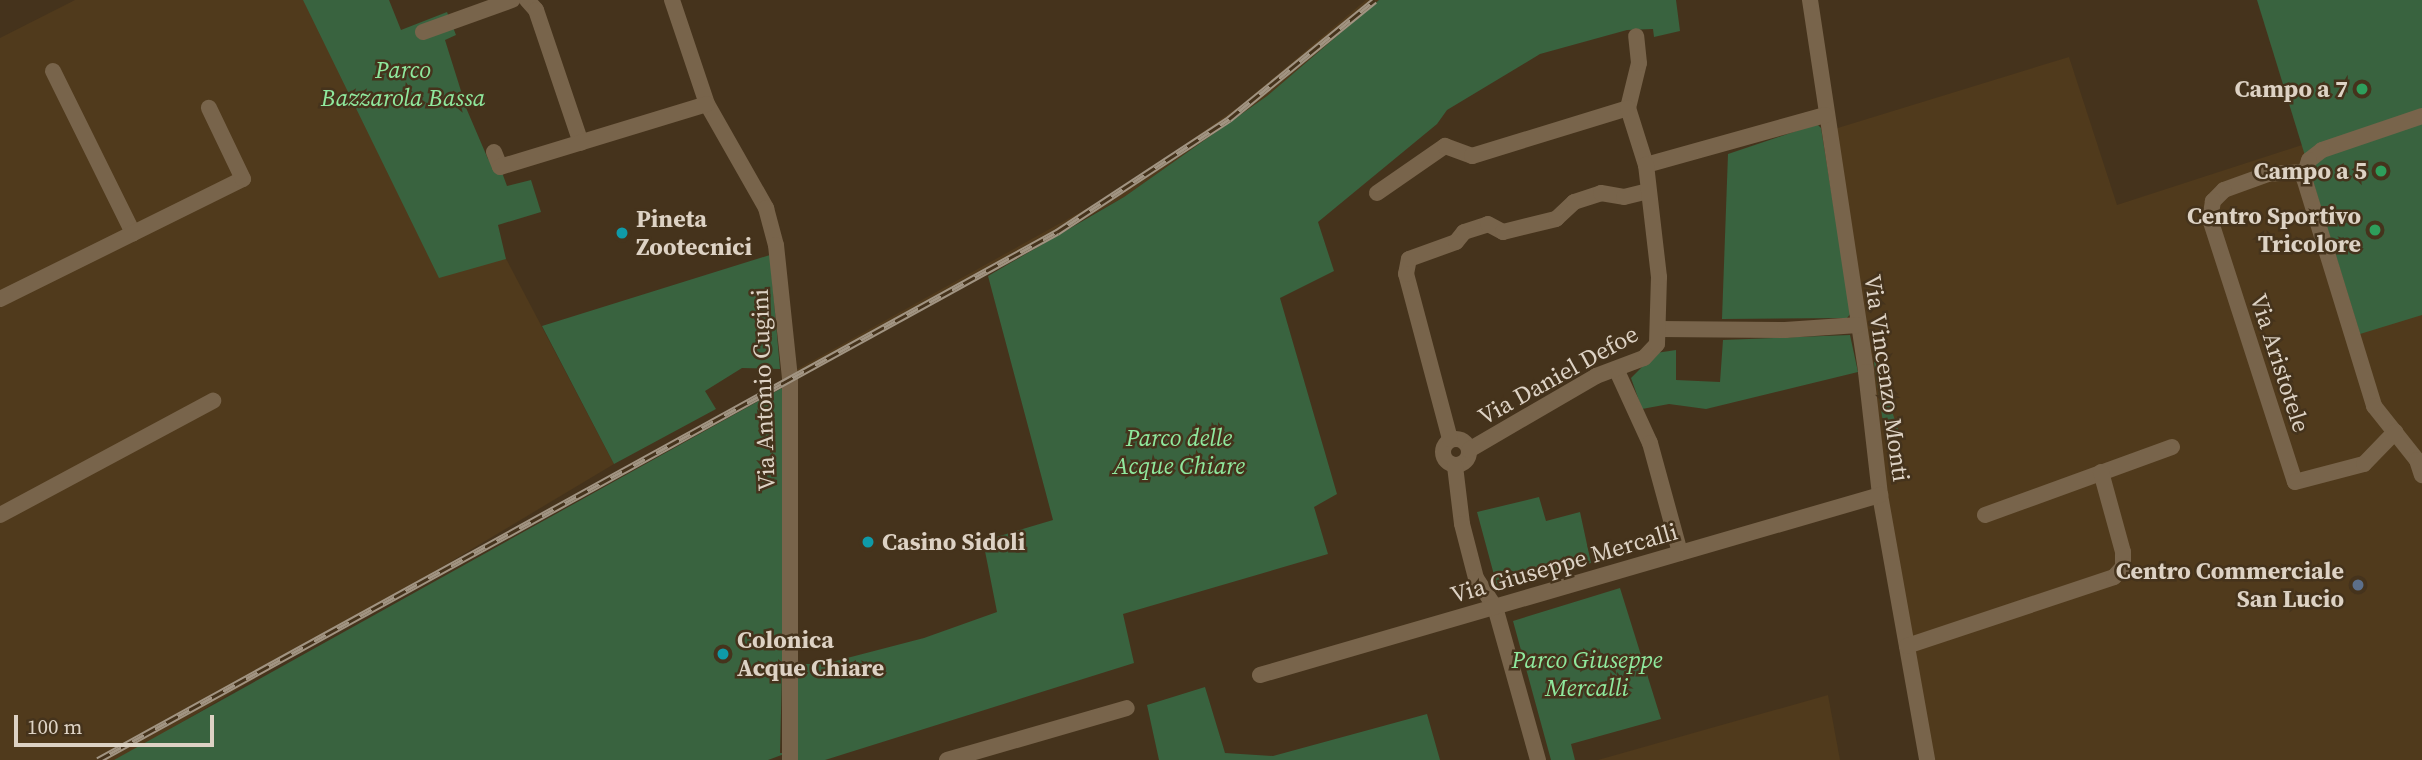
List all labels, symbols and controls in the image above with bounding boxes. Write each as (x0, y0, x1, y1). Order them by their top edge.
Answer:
park label: Parco Bazzarola Bassa (321, 56, 485, 112)
place label: Campo a 7 (2235, 75, 2348, 103)
marker: Campo a 7 (2354, 81, 2370, 97)
place label: Campo a 5 (2254, 157, 2367, 185)
marker: Campo a 5 (2373, 163, 2389, 179)
place label: Centro Sportivo Tricolore (2187, 202, 2361, 258)
place label: Pineta Zootecnici (636, 205, 752, 261)
marker: Centro Sportivo Tricolore (2367, 222, 2383, 238)
marker: Pineta Zootecnici (614, 225, 630, 241)
street label: Via Vincenzo Monti (1858, 272, 1916, 484)
street label: Via Antonio Cugini (745, 288, 781, 492)
street label: Via Aristotele (2244, 290, 2316, 436)
street label: Via Daniel Defoe (1473, 319, 1643, 431)
park label: Parco delle Acque Chiare (1113, 424, 1245, 480)
street label: Via Giuseppe Mercalli (1447, 517, 1681, 609)
place label: Casino Sidoli (882, 528, 1025, 556)
marker: Casino Sidoli (860, 534, 876, 550)
place label: Centro Commerciale San Lucio (2116, 557, 2344, 613)
marker: Centro Commerciale San Lucio (2350, 577, 2366, 593)
place label: Colonica Acque Chiare (737, 626, 884, 682)
marker: Colonica Acque Chiare (715, 646, 731, 662)
park label: Parco Giuseppe Mercalli (1512, 646, 1662, 702)
scale bar (18, 700, 217, 744)
text: 100 m (27, 712, 82, 741)

